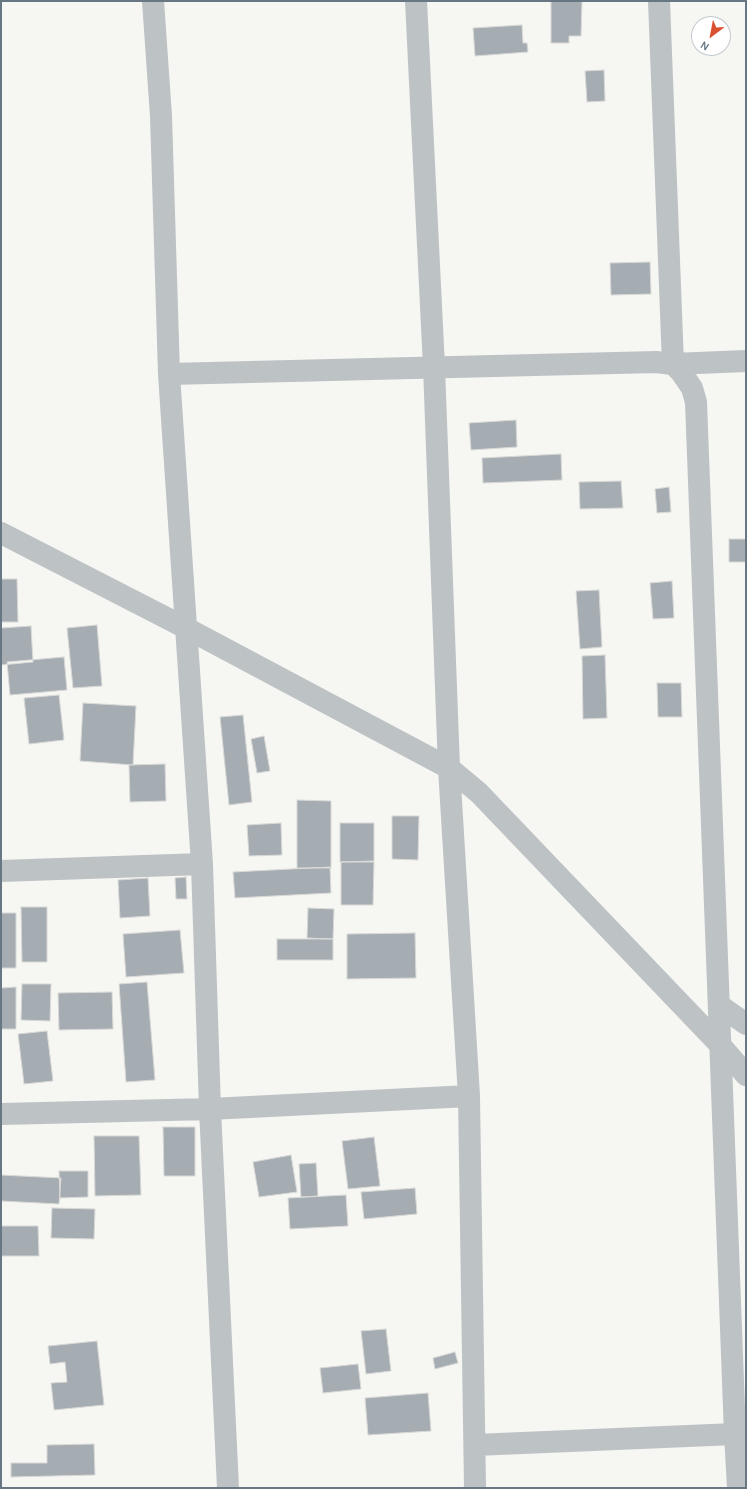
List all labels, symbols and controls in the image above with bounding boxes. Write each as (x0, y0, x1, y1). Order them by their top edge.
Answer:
north arrow (691, 16, 731, 56)
text: N (698, 38, 712, 53)

